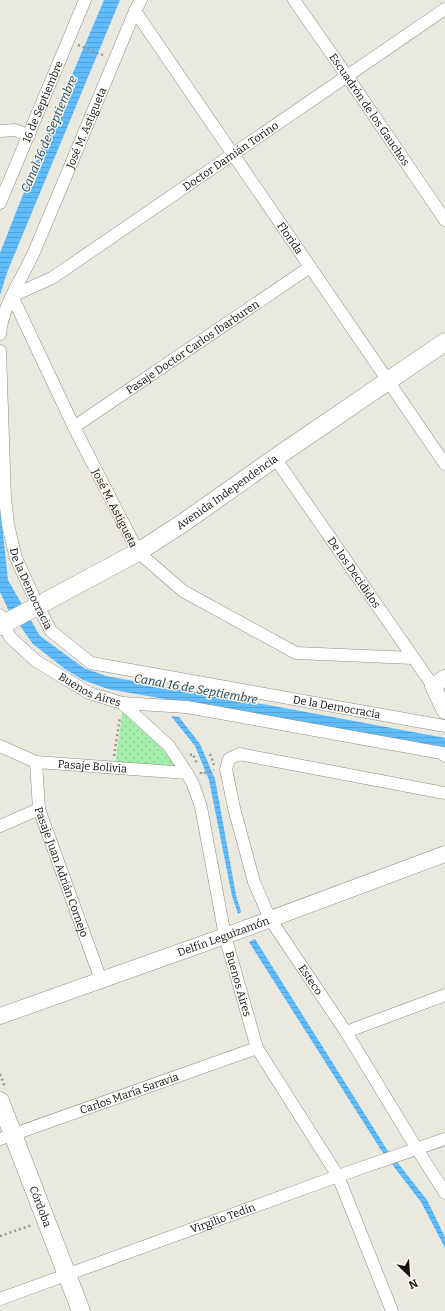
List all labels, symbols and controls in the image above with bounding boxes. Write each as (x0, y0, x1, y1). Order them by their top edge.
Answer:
street label: Escuadrón de los Gauchos (326, 51, 412, 168)
street label: 16 de Septiembre (20, 59, 66, 145)
water label: Canal 16 de Septiembre (18, 74, 80, 194)
street label: José M. Astigueta (63, 86, 109, 171)
street label: Doctor Damián Torino (180, 119, 281, 194)
street label: Florida (274, 220, 305, 257)
street label: Pasaje Doctor Carlos Ibarburen (124, 297, 262, 397)
street label: Avenida Independencia (174, 452, 280, 532)
street label: José M. Astigueta (89, 466, 140, 550)
street label: De los Decididos (325, 534, 383, 611)
street label: De la Democracia (7, 546, 55, 632)
street label: Buenos Aires (56, 670, 123, 709)
water label: Canal 16 de Septiembre (133, 671, 259, 707)
street label: De la Democracia (292, 693, 381, 721)
street label: Pasaje Bolivia (57, 758, 127, 776)
street label: Pasaje Juan Adrián Cornejo (32, 805, 91, 939)
street label: Delfín Leguizamón (176, 914, 271, 959)
street label: Buenos Aires (223, 950, 254, 1018)
street label: Esteco (296, 962, 325, 997)
street label: Carlos María Saravia (78, 1070, 180, 1117)
street label: Córdoba (26, 1184, 54, 1229)
street label: Virgilio Tedín (189, 1201, 257, 1236)
north arrow (389, 1255, 429, 1295)
text: N (406, 1276, 420, 1292)

